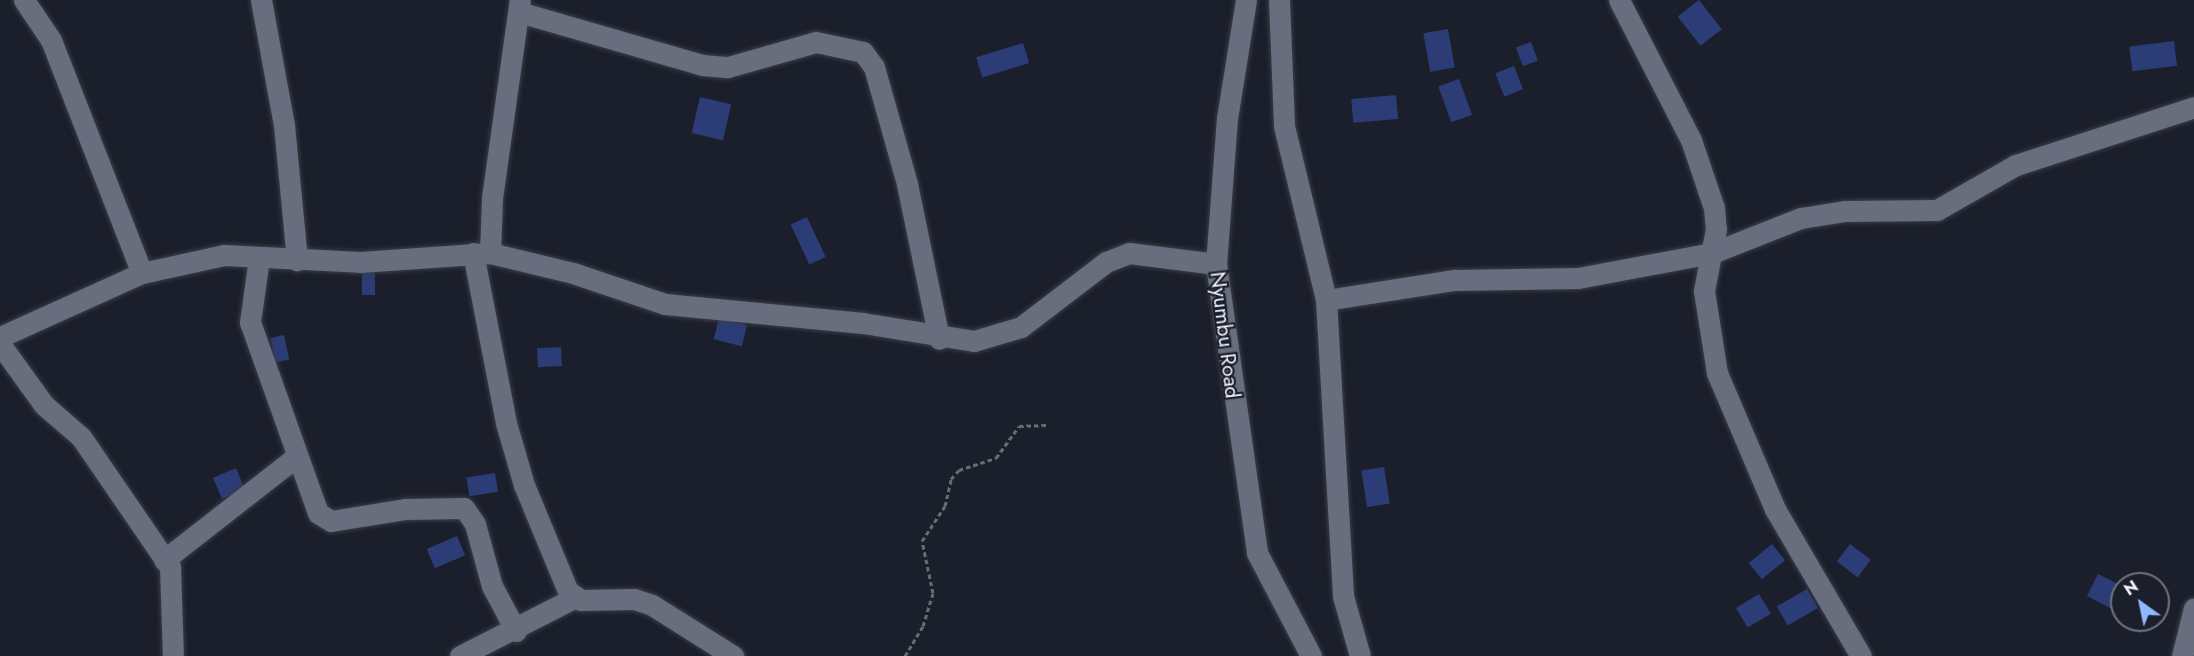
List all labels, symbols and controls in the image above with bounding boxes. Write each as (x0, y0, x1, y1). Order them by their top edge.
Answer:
street label: Nyumbu Road (1205, 270, 1245, 400)
north arrow (2110, 572, 2170, 632)
text: N (2119, 575, 2143, 601)

